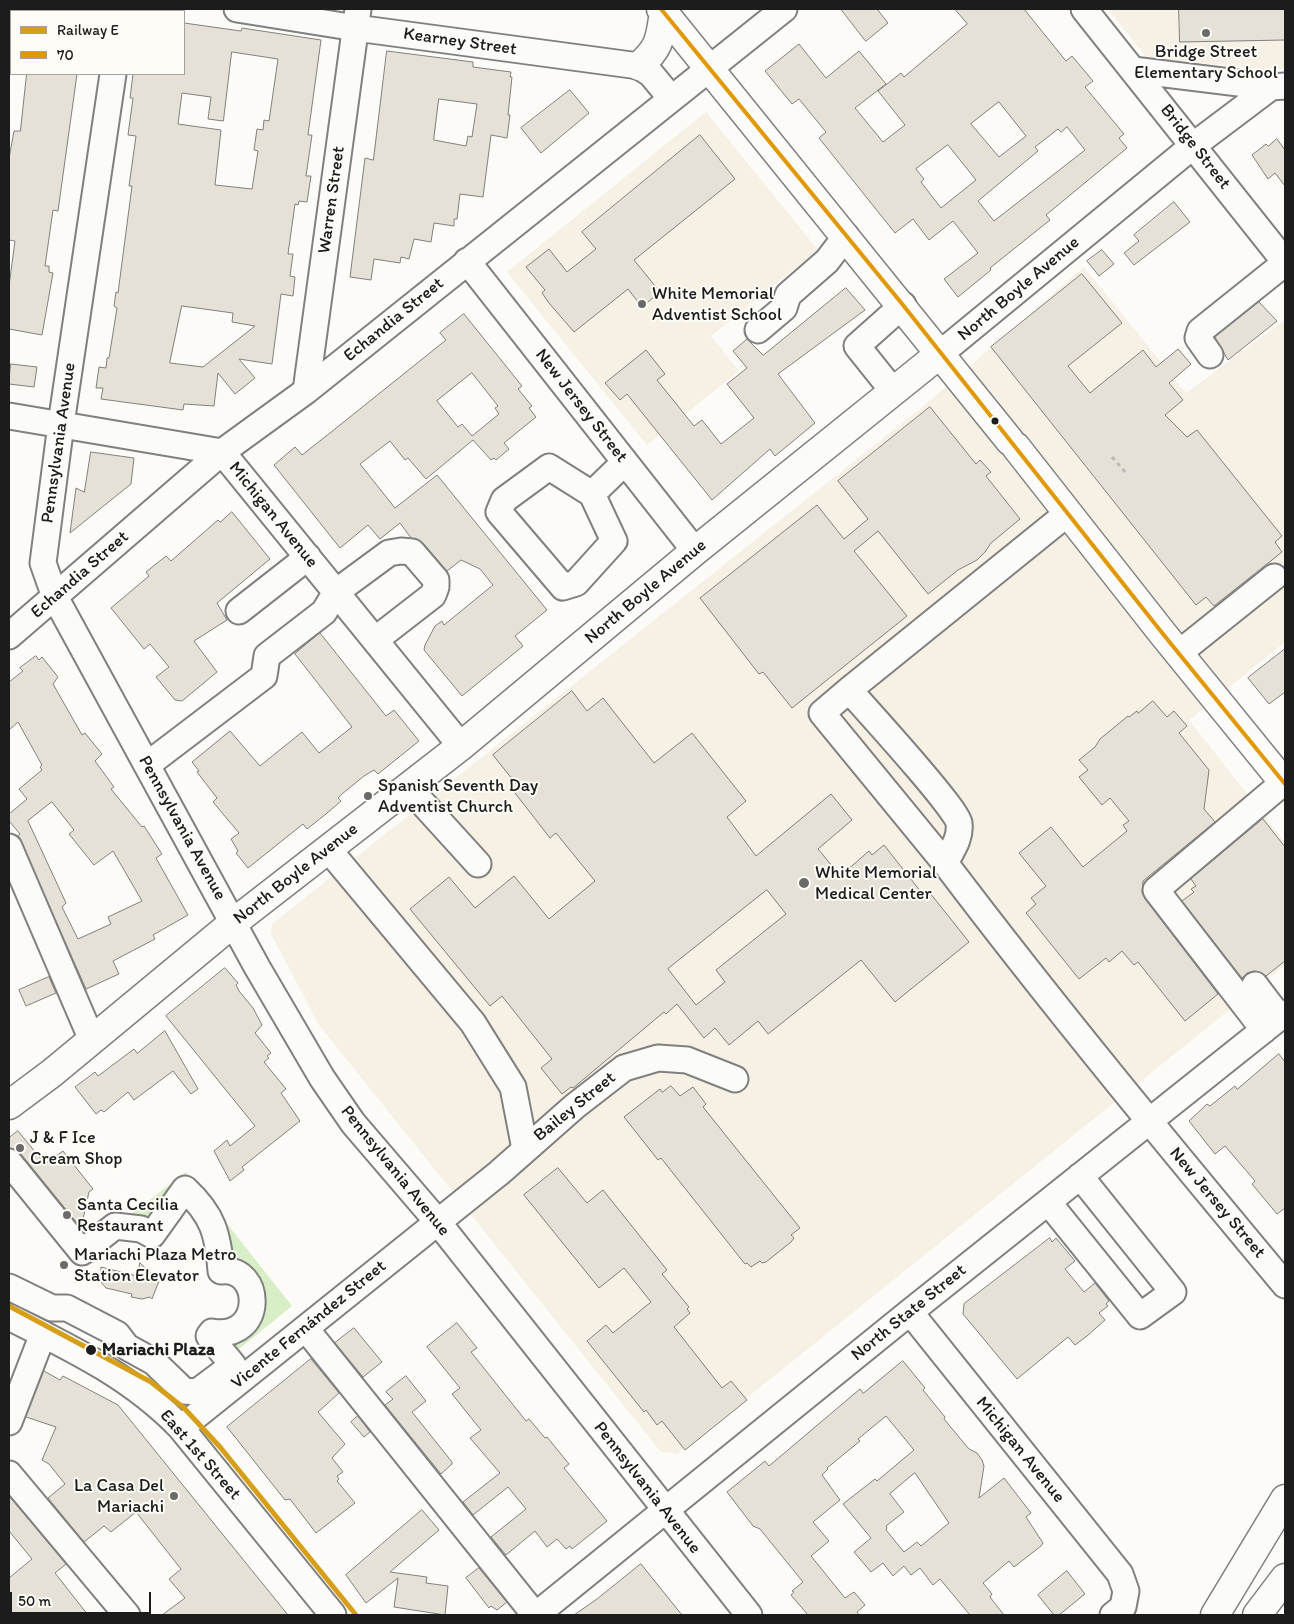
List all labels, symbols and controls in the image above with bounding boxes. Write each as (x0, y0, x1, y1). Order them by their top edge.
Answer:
legend (10, 10, 185, 75)
text: Railway E (57, 21, 119, 39)
street label: Kearney Street (402, 23, 518, 61)
marker: Bridge Street Elementary School (1200, 27, 1212, 39)
place label: Bridge Street Elementary School (1134, 41, 1278, 84)
text: 70 (57, 46, 74, 64)
street label: Bridge Street (1155, 100, 1235, 194)
street label: Warren Street (314, 145, 350, 255)
street label: North Boyle Avenue (954, 232, 1084, 346)
street label: Echandia Street (340, 273, 448, 367)
place label: White Memorial Adventist School (652, 283, 782, 326)
marker: White Memorial Adventist School (636, 298, 648, 310)
street label: New Jersey Street (530, 345, 632, 467)
street label: Pennsylvania Avenue (37, 361, 81, 525)
unlabelled marker (990, 416, 1000, 426)
street label: Michigan Avenue (224, 458, 322, 572)
street label: Echandia Street (27, 527, 133, 623)
street label: North Boyle Avenue (581, 535, 711, 649)
street label: Pennsylvania Avenue (133, 752, 231, 904)
place label: Spanish Seventh Day Adventist Church (378, 775, 538, 818)
marker: Spanish Seventh Day Adventist Church (362, 790, 374, 802)
street label: North Boyle Avenue (229, 819, 363, 929)
place label: White Memorial Medical Center (815, 862, 937, 904)
marker: White Memorial Medical Center (797, 876, 811, 890)
street label: Bailey Street (530, 1067, 620, 1147)
street label: Pennsylvania Avenue (336, 1101, 454, 1241)
place label: J & F Ice Cream Shop (30, 1127, 122, 1170)
marker: J & F Ice Cream Shop (14, 1142, 26, 1154)
street label: New Jersey Street (1164, 1143, 1270, 1263)
place label: Santa Cecilia Restaurant (77, 1194, 179, 1236)
marker: Santa Cecilia Restaurant (61, 1209, 73, 1221)
place label: Mariachi Plaza Metro Station Elevator (74, 1244, 236, 1286)
street label: Vicente Fernández Street (227, 1256, 391, 1394)
marker: Mariachi Plaza Metro Station Elevator (58, 1259, 70, 1271)
street label: North State Street (847, 1260, 971, 1366)
place label: Mariachi Plaza (102, 1339, 215, 1361)
marker: Mariachi Plaza (84, 1343, 98, 1357)
street label: Michigan Avenue (971, 1393, 1069, 1507)
street label: East 1st Street (155, 1405, 245, 1505)
street label: Pennsylvania Avenue (589, 1418, 705, 1558)
place label: La Casa Del Mariachi (74, 1475, 164, 1518)
marker: La Casa Del Mariachi (168, 1490, 180, 1502)
scale bar (12, 1582, 154, 1614)
text: 50 m (18, 1592, 51, 1610)

